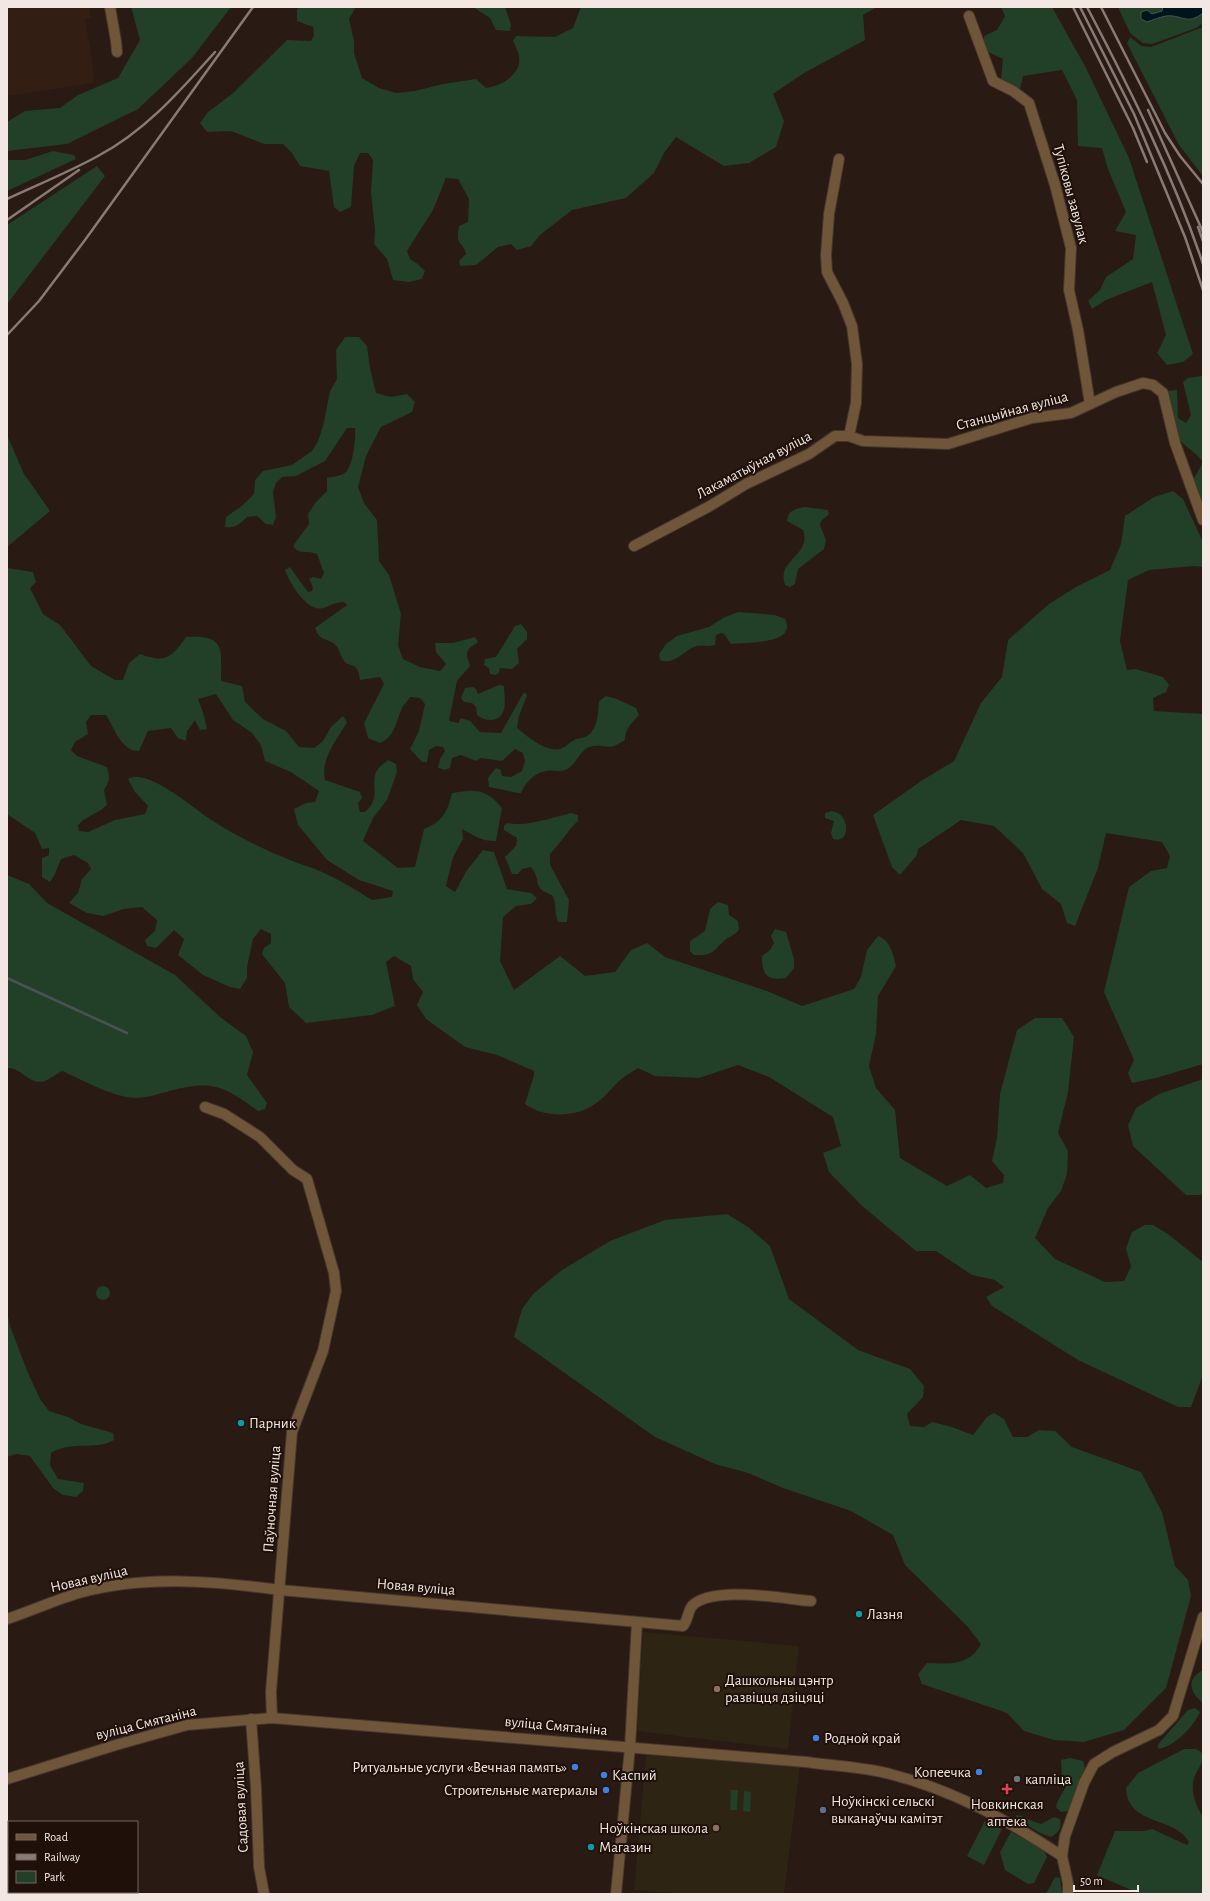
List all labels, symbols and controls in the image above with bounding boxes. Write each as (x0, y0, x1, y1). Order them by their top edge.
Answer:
street label: Тупіковы завулак (1051, 143, 1092, 245)
street label: Станцыйная вуліца (954, 389, 1070, 433)
street label: Лакаматыўная вуліца (694, 428, 814, 502)
place label: Парник (249, 1416, 296, 1431)
marker: Парник (236, 1418, 246, 1428)
street label: Паўночная вуліца (261, 1445, 283, 1553)
street label: Новая вуліца (49, 1563, 129, 1595)
street label: Новая вуліца (376, 1576, 456, 1598)
place label: Лазня (867, 1607, 903, 1622)
marker: Лазня (854, 1609, 864, 1619)
place label: Дашкольны цэнтр развіцця дзіцяці (725, 1673, 834, 1705)
marker: Дашкольны цэнтр развіцця дзіцяці (712, 1684, 722, 1694)
street label: вуліца Смятаніна (94, 1703, 198, 1743)
street label: вуліца Смятаніна (504, 1714, 608, 1738)
place label: Родной край (824, 1731, 901, 1746)
marker: Родной край (811, 1733, 821, 1743)
place label: Ритуальные услуги «Вечная память» (352, 1760, 567, 1775)
street label: Садовая вуліца (231, 1761, 251, 1853)
marker: Ритуальные услуги «Вечная память» (570, 1762, 580, 1772)
place label: Копеечка (914, 1765, 971, 1780)
marker: Копеечка (974, 1767, 984, 1777)
place label: Каспий (612, 1768, 657, 1783)
marker: Каспий (599, 1770, 609, 1780)
place label: капліца (1025, 1772, 1072, 1787)
marker: капліца (1012, 1774, 1022, 1784)
place label: Строительные материалы (444, 1783, 598, 1798)
marker: Новкинская аптека (1002, 1784, 1012, 1794)
marker: Строительные материалы (601, 1785, 611, 1795)
place label: Ноўкінскі сельскі выканаўчы камітэт (831, 1794, 943, 1826)
place label: Новкинская аптека (970, 1797, 1044, 1829)
marker: Ноўкінскі сельскі выканаўчы камітэт (818, 1805, 828, 1815)
legend (8, 1821, 138, 1893)
place label: Ноўкінская школа (599, 1821, 708, 1836)
marker: Ноўкінская школа (711, 1823, 721, 1833)
text: Road (44, 1831, 68, 1843)
place label: Магазин (599, 1840, 652, 1855)
marker: Магазин (586, 1842, 596, 1852)
text: Railway (44, 1851, 80, 1864)
scale bar (1074, 1867, 1138, 1893)
text: Park (44, 1871, 65, 1883)
text: 50 m (1080, 1875, 1103, 1887)

